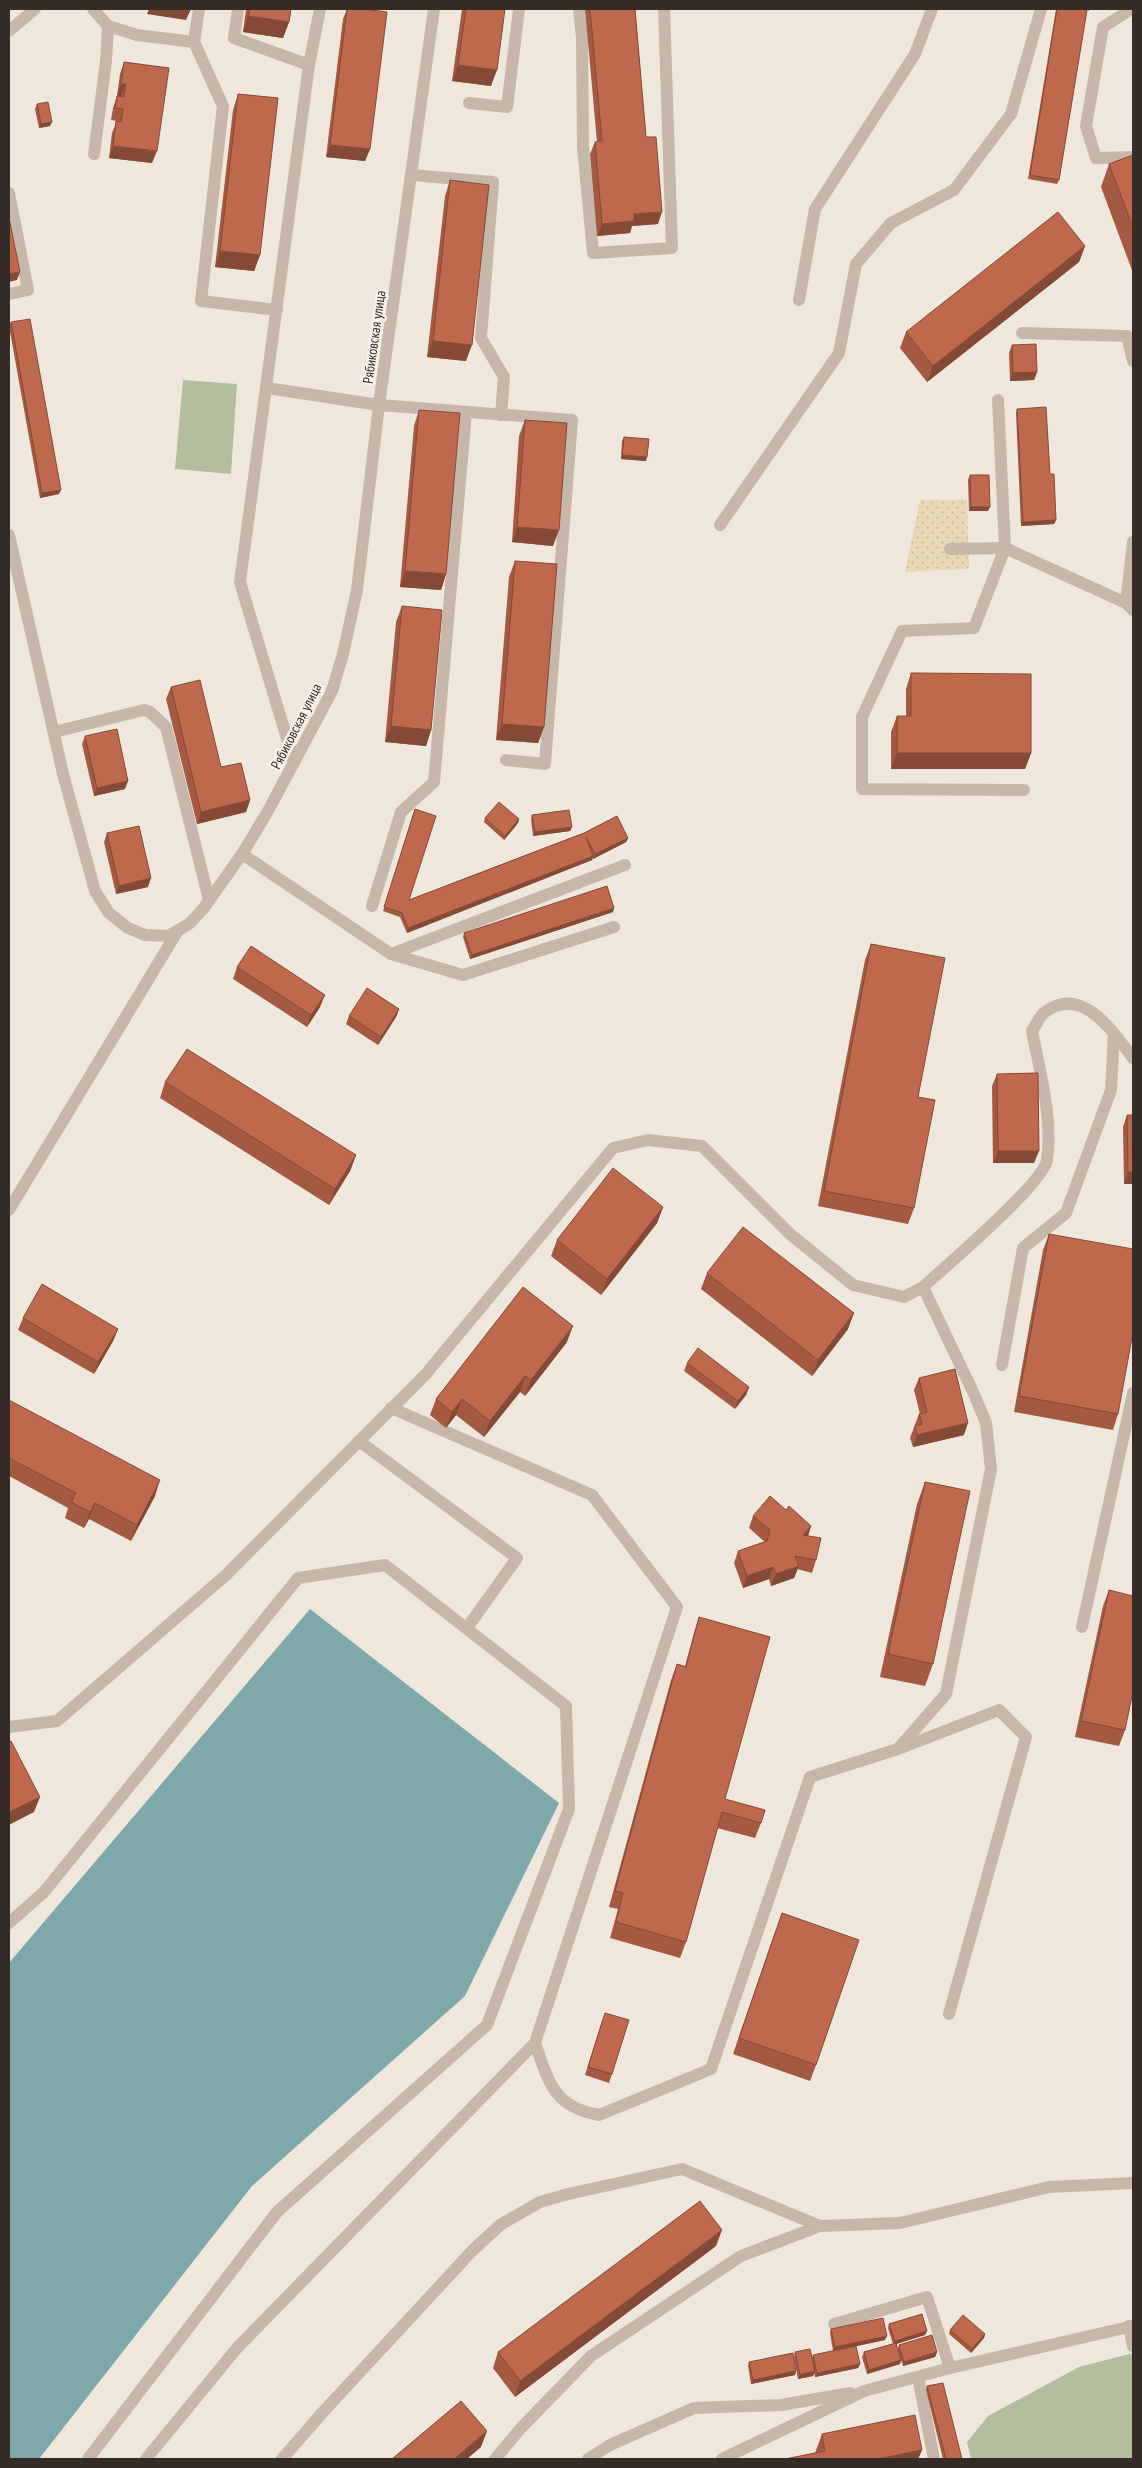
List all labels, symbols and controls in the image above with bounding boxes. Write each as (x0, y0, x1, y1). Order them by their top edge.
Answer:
street label: Рябиковская улица (359, 289, 389, 385)
street label: Рябиковская улица (267, 680, 325, 772)

